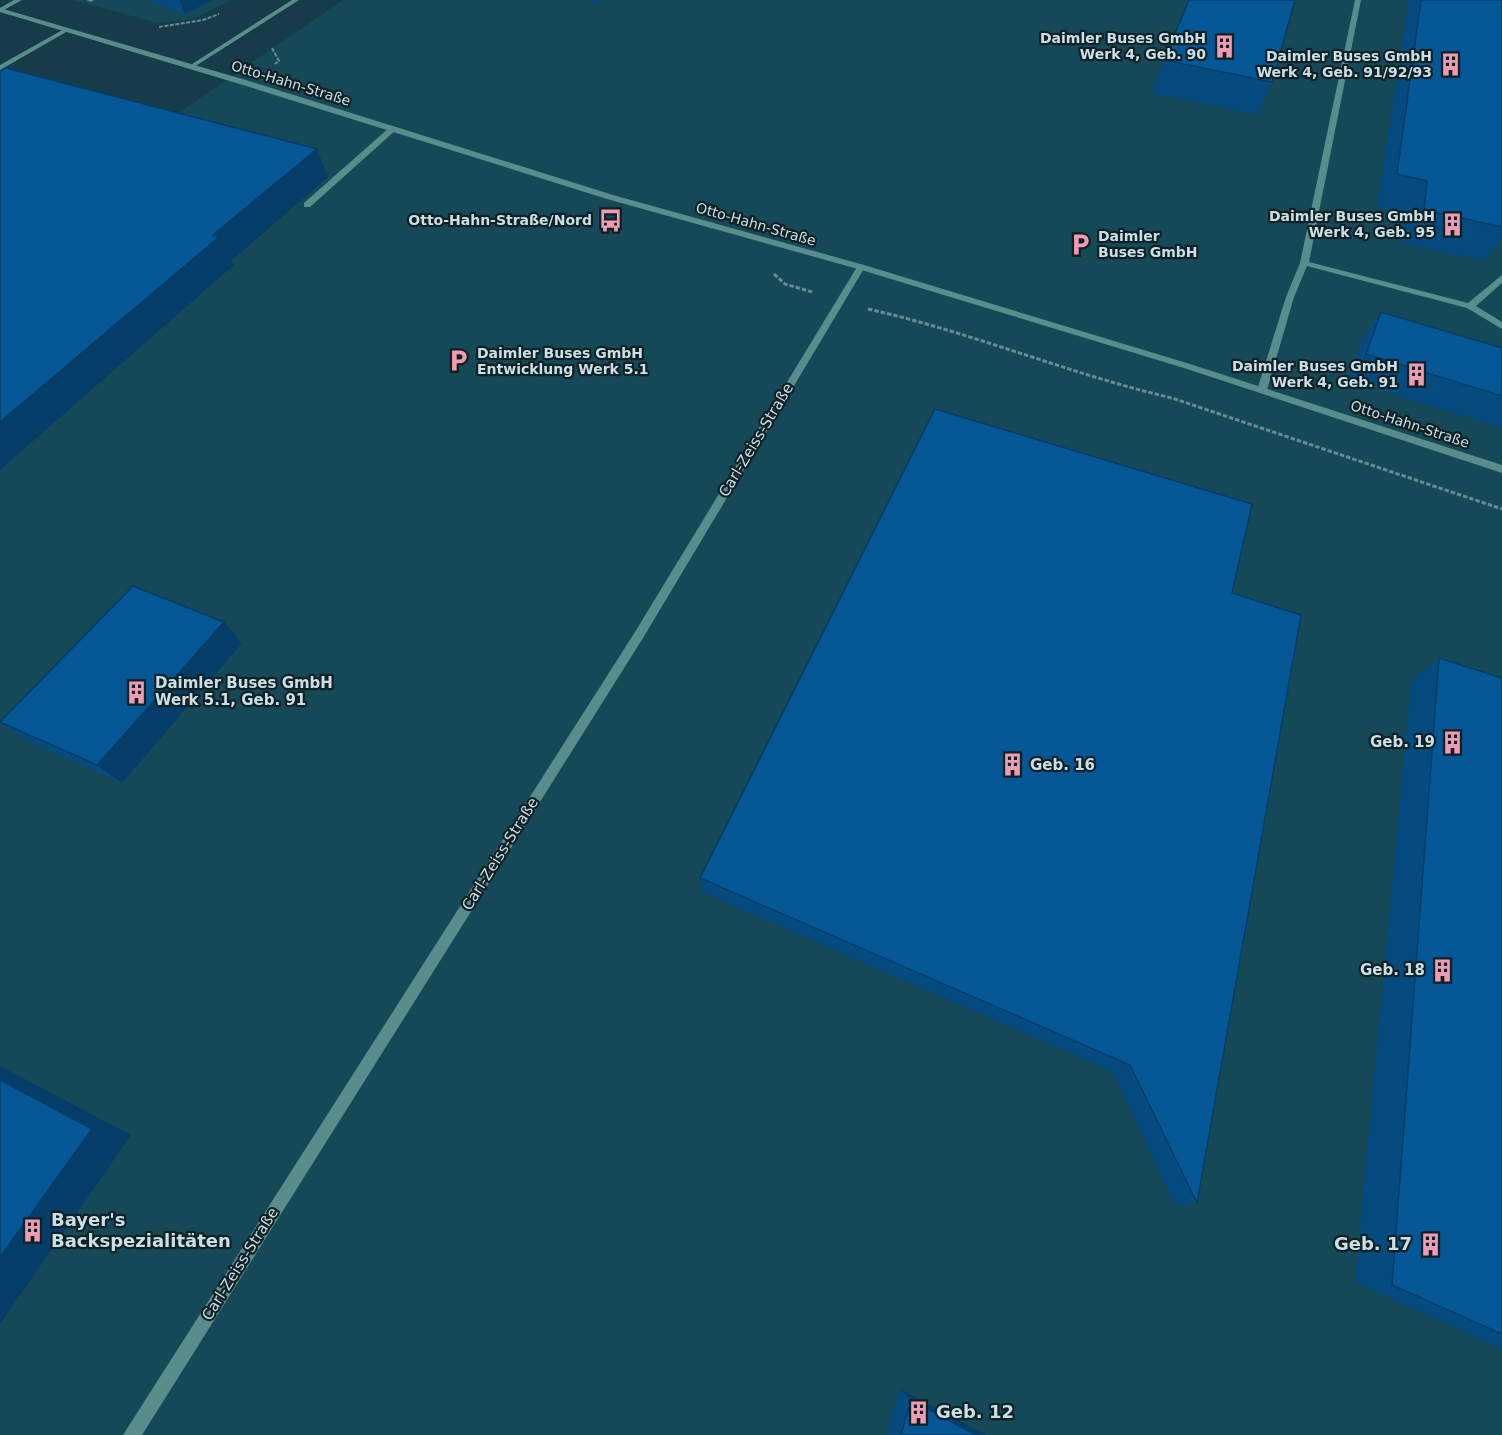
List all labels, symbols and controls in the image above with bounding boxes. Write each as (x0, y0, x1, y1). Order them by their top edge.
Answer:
place label: Daimler Buses GmbH Werk 4, Geb. 90 (1040, 30, 1206, 62)
building icon: Daimler Buses GmbH Werk 4, Geb. 90 (1211, 33, 1237, 59)
place label: Daimler Buses GmbH Werk 4, Geb. 91/92/93 (1257, 48, 1432, 80)
building icon: Daimler Buses GmbH Werk 4, Geb. 91/92/93 (1437, 51, 1463, 77)
street label: Otto-Hahn-Straße (229, 57, 353, 109)
street label: Otto-Hahn-Straße (694, 199, 818, 249)
bus stop icon: Otto-Hahn-Straße/Nord (597, 207, 623, 233)
place label: Daimler Buses GmbH Werk 4, Geb. 95 (1269, 208, 1435, 240)
building icon: Daimler Buses GmbH Werk 4, Geb. 95 (1440, 211, 1466, 237)
place label: Otto-Hahn-Straße/Nord (408, 212, 592, 228)
place label: Daimler Buses GmbH (1098, 228, 1198, 260)
parking icon: Daimler Buses GmbH (1067, 231, 1093, 257)
place label: Daimler Buses GmbH Entwicklung Werk 5.1 (477, 345, 649, 377)
parking icon: Daimler Buses GmbH Entwicklung Werk 5.1 (446, 348, 472, 374)
place label: Daimler Buses GmbH Werk 4, Geb. 91 (1232, 358, 1398, 390)
building icon: Daimler Buses GmbH Werk 4, Geb. 91 (1403, 361, 1429, 387)
street label: Carl-Zeiss-Straße (715, 380, 797, 500)
street label: Otto-Hahn-Straße (1349, 397, 1471, 451)
place label: Daimler Buses GmbH Werk 5.1, Geb. 91 (155, 674, 333, 709)
building icon: Daimler Buses GmbH Werk 5.1, Geb. 91 (124, 679, 150, 705)
building icon: Geb. 19 (1440, 729, 1466, 755)
place label: Geb. 19 (1370, 733, 1435, 751)
building icon: Geb. 16 (999, 752, 1025, 778)
place label: Geb. 16 (1030, 756, 1095, 774)
street label: Carl-Zeiss-Straße (458, 794, 542, 914)
building icon: Geb. 18 (1430, 957, 1456, 983)
place label: Geb. 18 (1360, 961, 1425, 979)
street label: Carl-Zeiss-Straße (198, 1204, 282, 1324)
place label: Bayer's Backspezialitäten (51, 1209, 231, 1251)
building icon: Bayer's Backspezialitäten (20, 1217, 46, 1243)
building icon: Geb. 17 (1417, 1231, 1443, 1257)
place label: Geb. 17 (1334, 1233, 1412, 1254)
building icon: Geb. 12 (905, 1399, 931, 1425)
place label: Geb. 12 (936, 1401, 1014, 1422)

